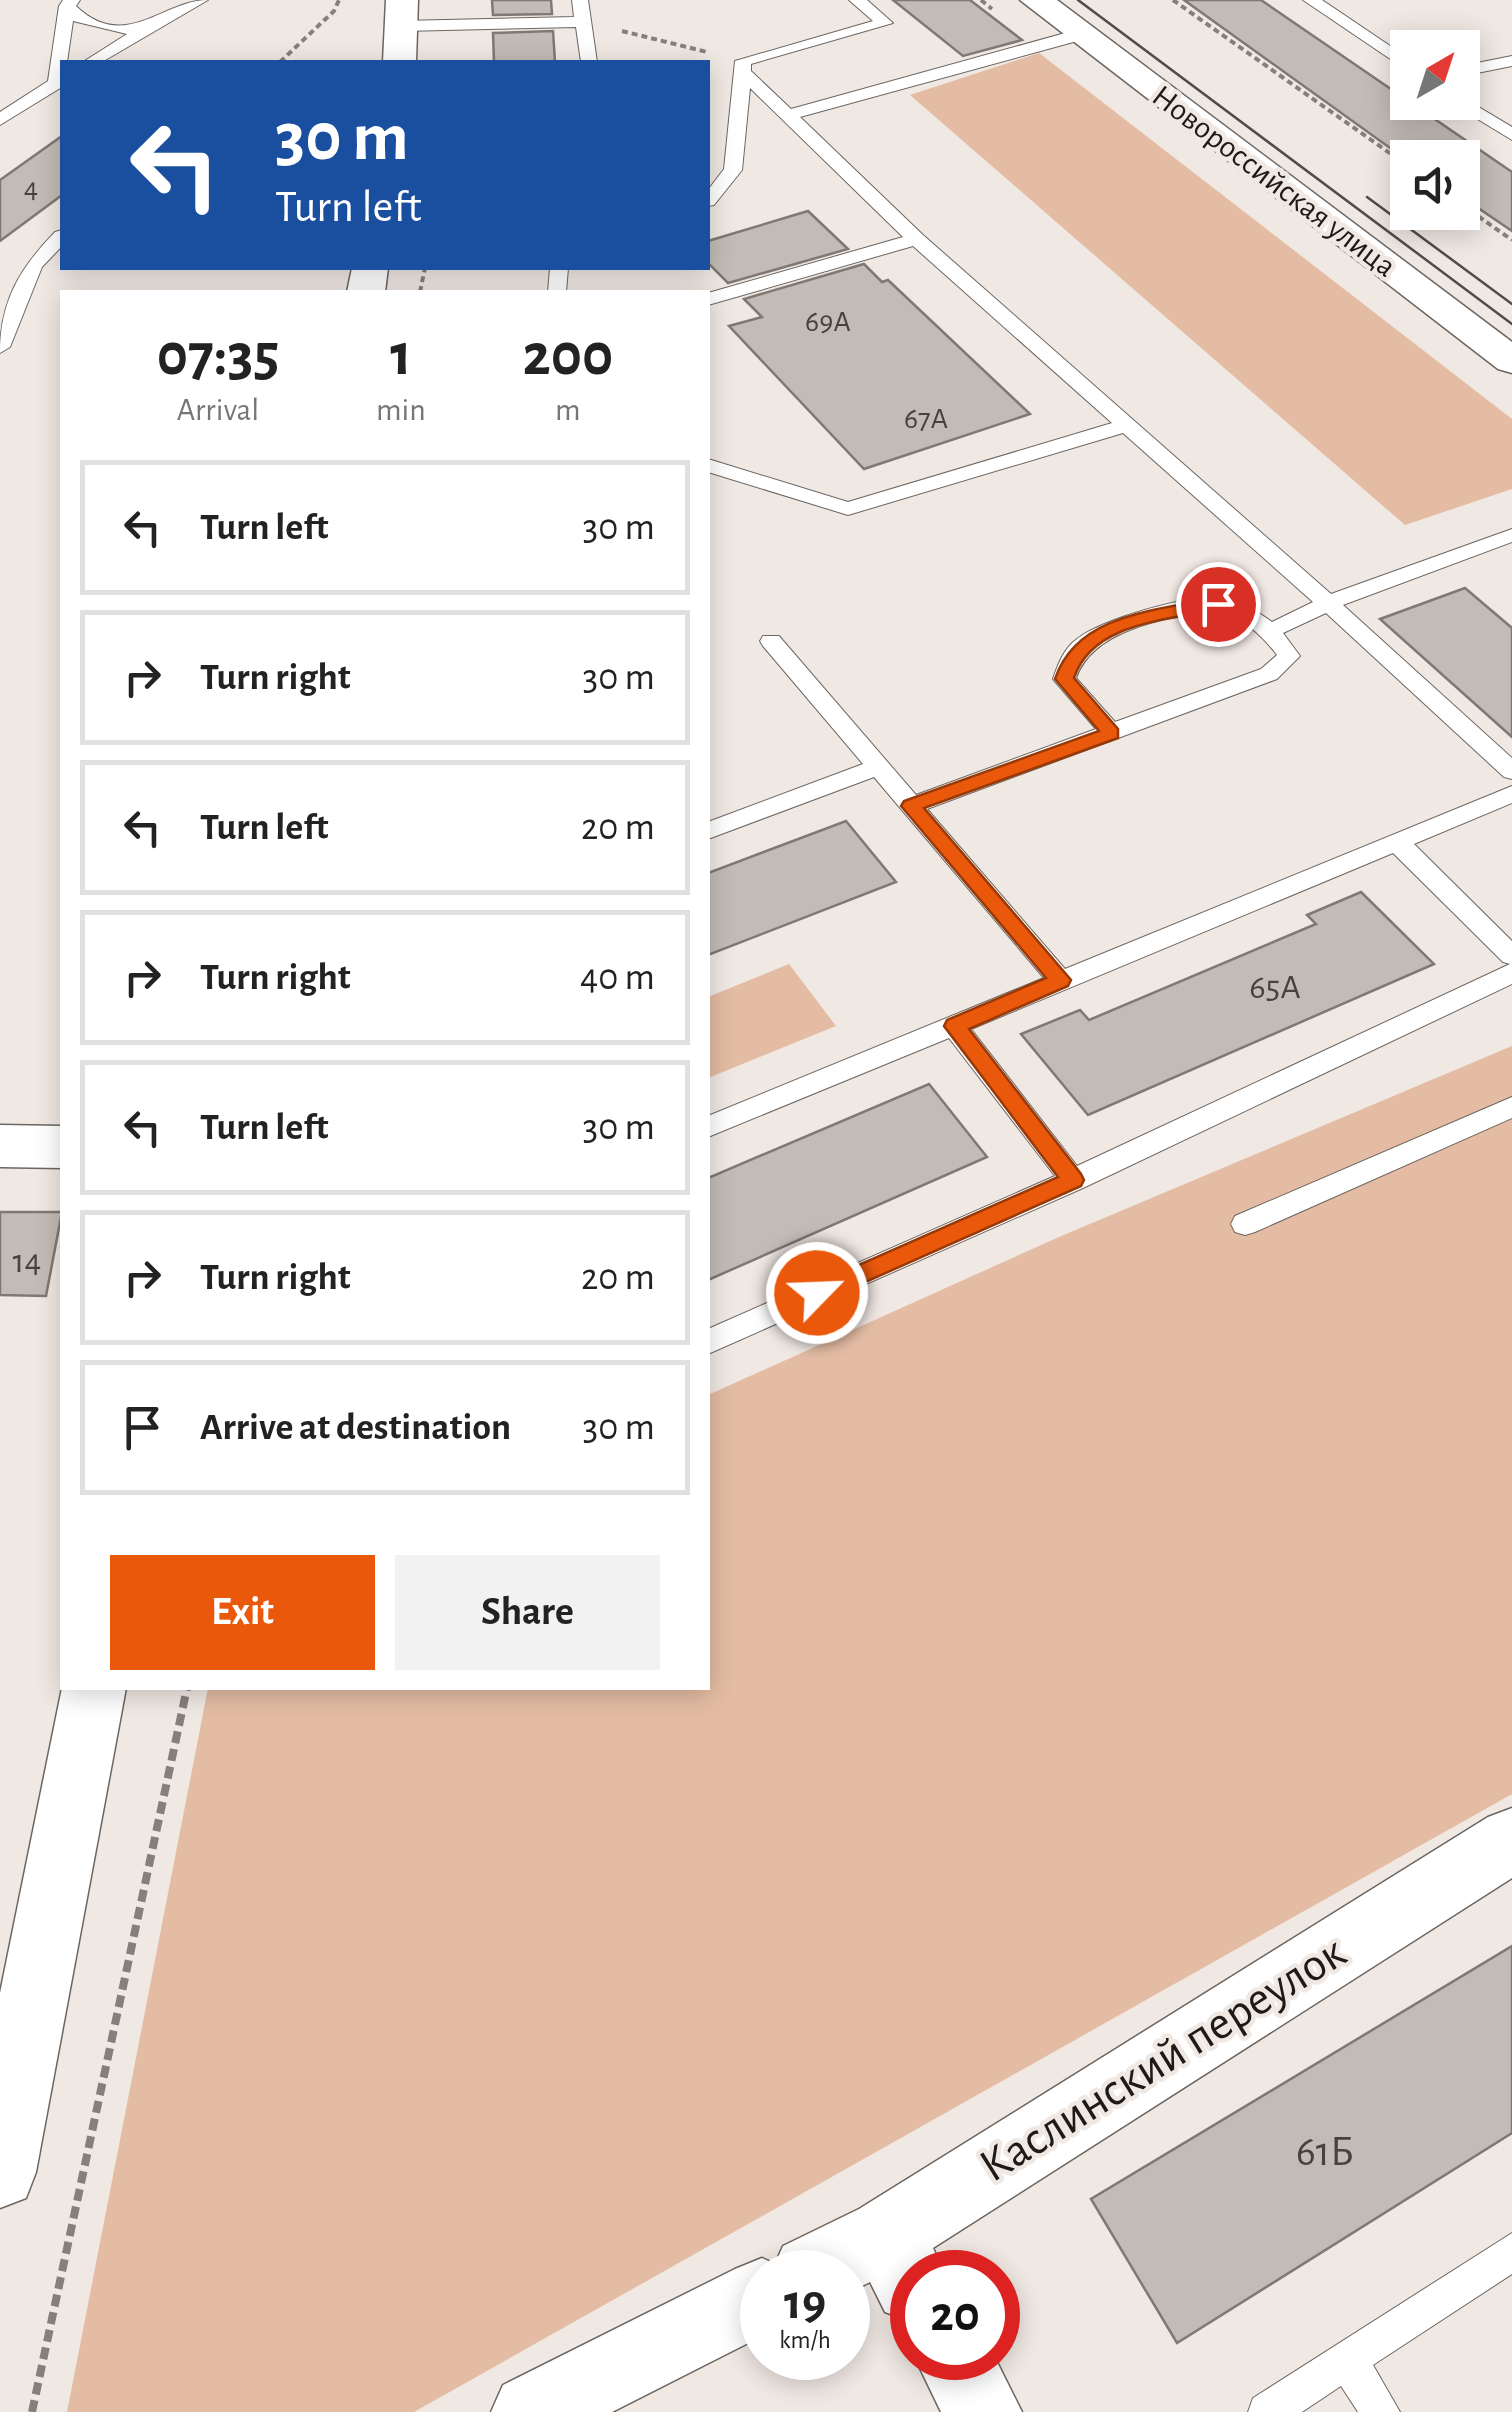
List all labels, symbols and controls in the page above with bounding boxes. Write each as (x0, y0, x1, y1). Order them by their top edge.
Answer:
north arrow (1390, 30, 1480, 120)
map controls (1390, 30, 1480, 230)
street label: Новороссийская улица (1146, 79, 1402, 283)
icon: left (110, 100, 240, 230)
text: 30 m (275, 103, 409, 173)
button: sound (1390, 140, 1480, 230)
house number: 4 (24, 173, 38, 203)
text: Turn left (275, 185, 422, 230)
house number: 69А (805, 307, 851, 337)
text: 07:35 (157, 326, 279, 386)
text: 1 (390, 326, 412, 386)
text: 200 (523, 326, 613, 386)
text: Arrival (177, 394, 259, 426)
text: min (376, 394, 426, 426)
text: m (555, 394, 581, 426)
house number: 67А (904, 404, 948, 434)
icon: left (115, 500, 170, 555)
text: Turn left (200, 509, 328, 547)
text: 30 m (583, 509, 655, 547)
pin (1176, 562, 1261, 647)
icon: arrive (1191, 577, 1246, 632)
icon: right (115, 650, 170, 705)
text: Turn right (200, 659, 350, 697)
text: 30 m (583, 659, 655, 697)
icon: left (115, 800, 170, 855)
text: Turn left (200, 809, 328, 847)
text: 20 m (581, 809, 655, 847)
icon: right (115, 950, 170, 1005)
text: Turn right (200, 959, 350, 997)
text: 40 m (580, 959, 655, 997)
house number: 65А (1249, 970, 1301, 1005)
icon: left (115, 1100, 170, 1155)
text: Turn left (200, 1109, 328, 1147)
text: 30 m (583, 1109, 655, 1147)
position arrow (765, 1241, 869, 1345)
house number: 14 (13, 1244, 41, 1279)
icon: right (115, 1250, 170, 1305)
text: Turn right (200, 1259, 350, 1297)
text: 20 m (581, 1259, 655, 1297)
icon: arrive (115, 1400, 170, 1455)
text: Arrive at destination (200, 1409, 511, 1447)
text: 30 m (583, 1409, 655, 1447)
button: Exit (110, 1555, 375, 1670)
button: Share (395, 1555, 660, 1670)
street label: Каслинский переулок (972, 1928, 1354, 2192)
house number: 61Б (1296, 2131, 1354, 2173)
speed limit sign: 20 (890, 2250, 1020, 2380)
text: 19 (784, 2278, 826, 2328)
text: km/h (779, 2328, 831, 2353)

